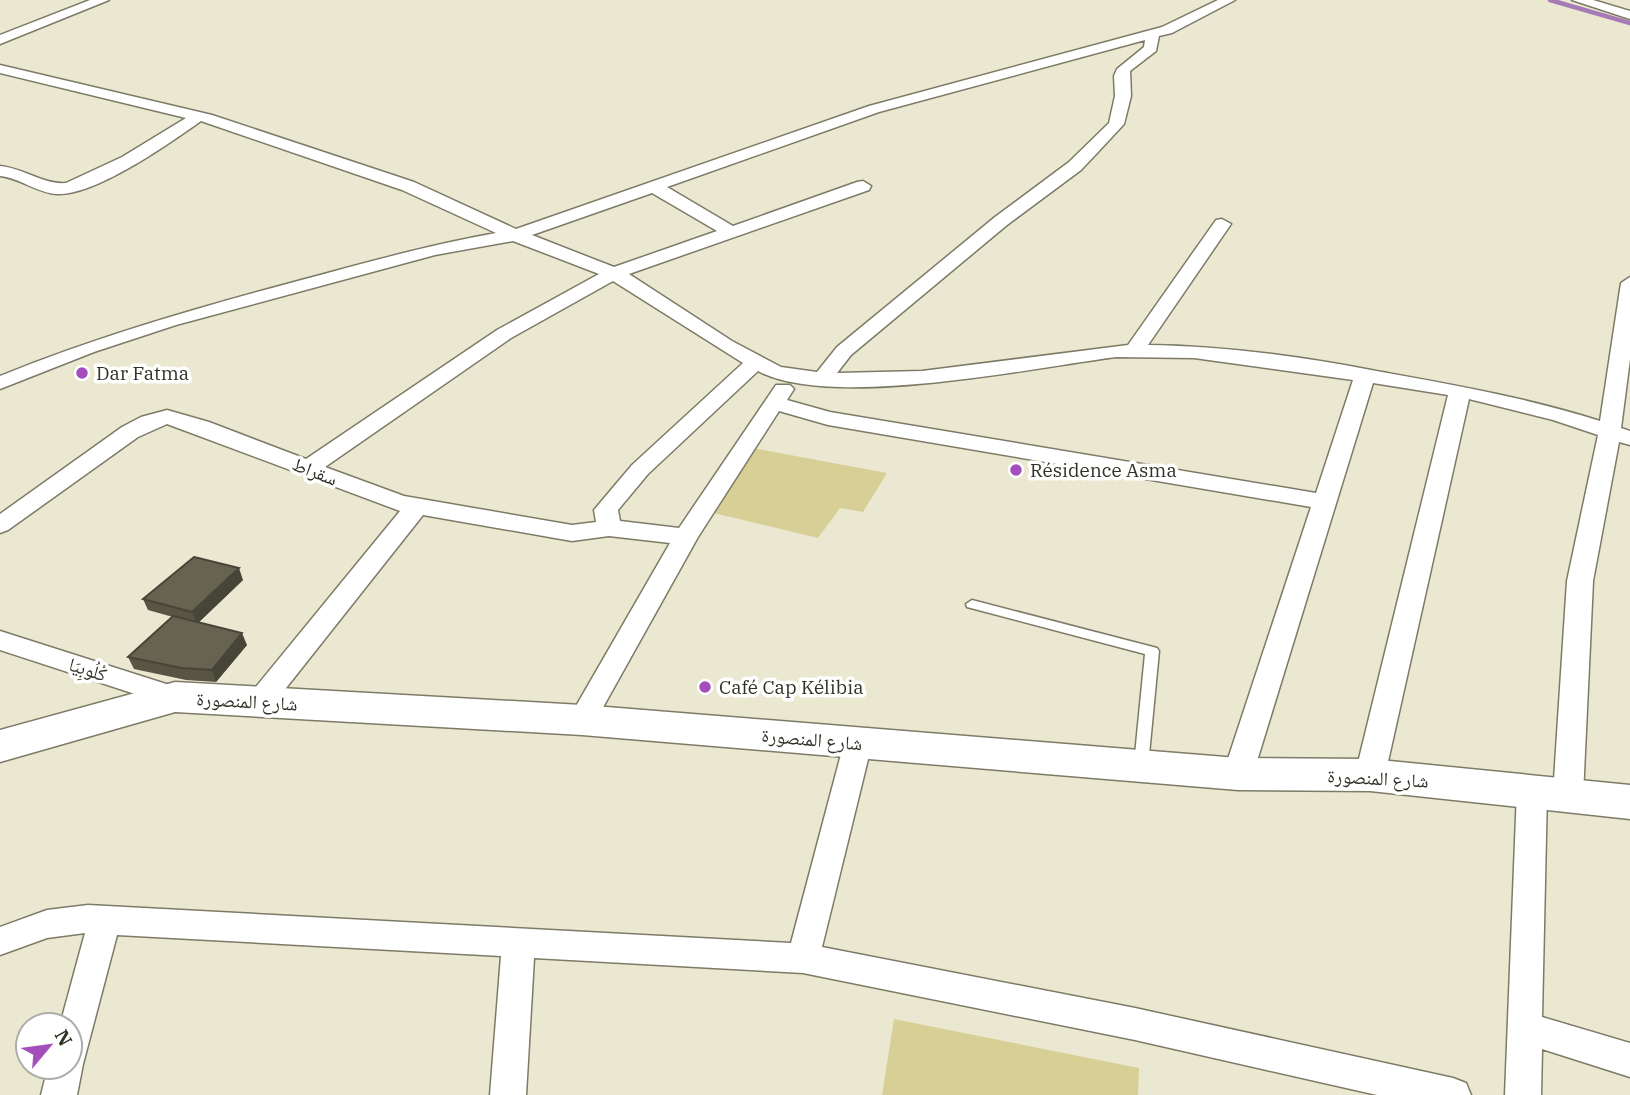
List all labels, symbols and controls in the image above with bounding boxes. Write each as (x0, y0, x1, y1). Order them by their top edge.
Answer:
place label: Dar Fatma (96, 361, 189, 385)
marker: Dar Fatma (74, 365, 90, 381)
street label: سقراط (289, 451, 341, 491)
place label: Résidence Asma (1030, 458, 1177, 482)
marker: Résidence Asma (1008, 462, 1024, 478)
street label: كْلُوبِيَا (65, 652, 110, 689)
place label: Café Cap Kélibia (719, 675, 864, 699)
marker: Café Cap Kélibia (697, 679, 713, 695)
street label: شارع المنصورة (196, 686, 298, 716)
street label: شارع المنصورة (761, 723, 863, 755)
street label: شارع المنصورة (1327, 763, 1429, 793)
north arrow (14, 1011, 84, 1081)
text: N (50, 1025, 78, 1050)

